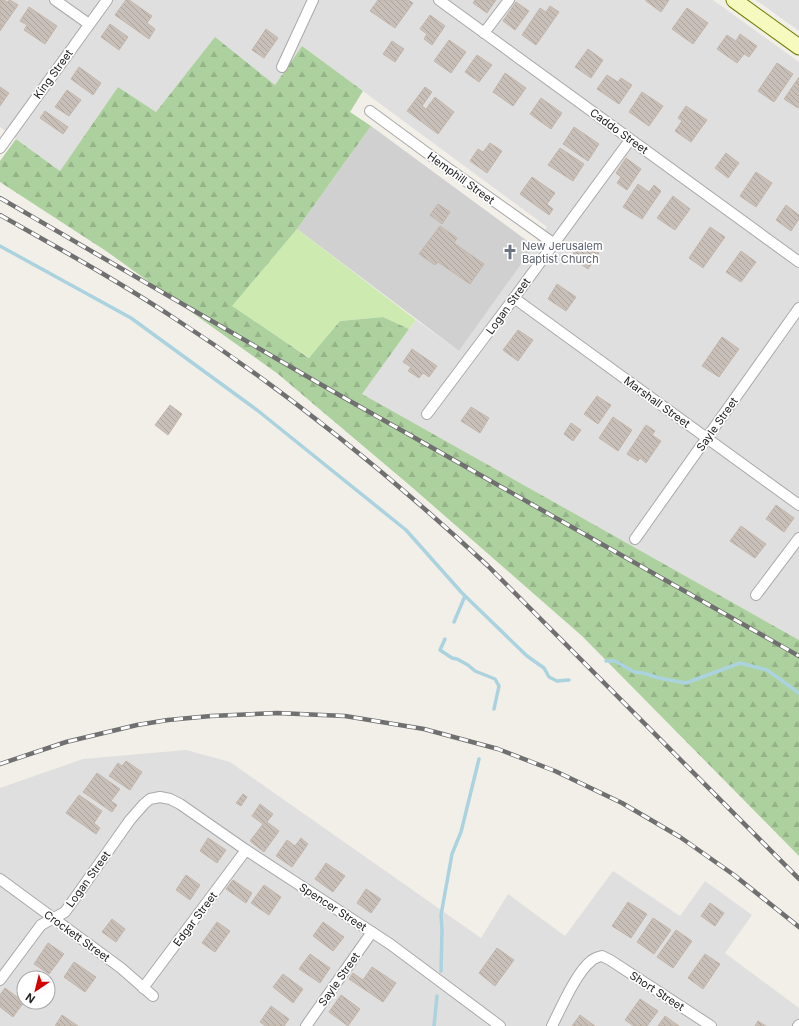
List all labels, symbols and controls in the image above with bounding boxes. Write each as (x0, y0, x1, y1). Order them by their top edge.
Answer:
street label: King Street (30, 46, 76, 101)
street label: Caddo Street (587, 105, 651, 157)
street label: Hemphill Street (425, 149, 498, 207)
place label: New Jerusalem Baptist Church (522, 239, 603, 266)
church icon: New Jerusalem Baptist Church (501, 243, 519, 261)
street label: Logan Street (483, 275, 533, 337)
street label: Marshall Street (621, 373, 693, 431)
street label: Sayle Street (693, 394, 741, 454)
street label: Logan Street (63, 848, 113, 910)
street label: Spencer Street (297, 880, 370, 934)
street label: Edgar Street (170, 889, 220, 949)
street label: Crockett Street (41, 907, 113, 965)
street label: Sayle Street (315, 949, 363, 1009)
street label: Short Street (627, 968, 687, 1014)
north arrow (16, 970, 56, 1010)
text: N (23, 990, 38, 1006)

